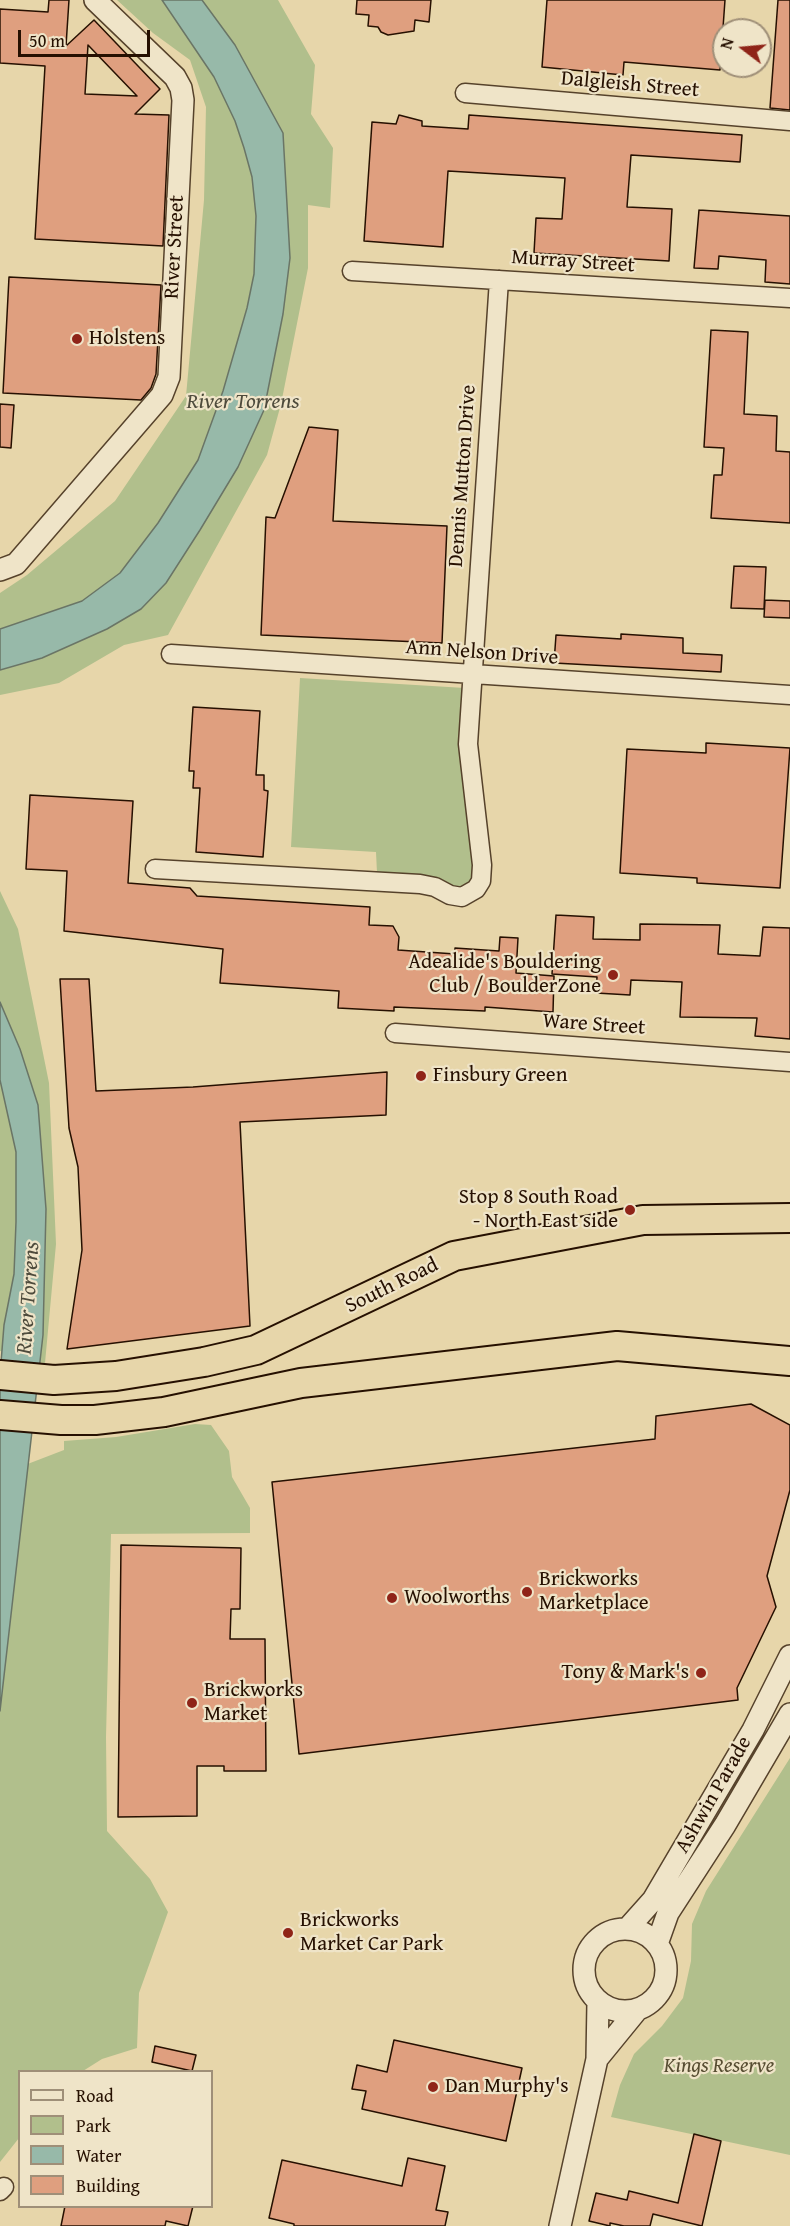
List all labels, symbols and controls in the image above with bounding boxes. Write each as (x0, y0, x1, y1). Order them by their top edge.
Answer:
scale bar (21, 18, 153, 56)
north arrow (712, 18, 772, 78)
text: 50 m (29, 27, 65, 54)
text: N (714, 35, 740, 52)
street label: Dalgleish Street (560, 66, 700, 104)
street label: River Street (160, 194, 190, 300)
street label: Murray Street (510, 245, 636, 279)
place label: Holstens (89, 326, 165, 352)
marker: Holstens (70, 332, 84, 346)
street label: Dennis Mutton Drive (444, 384, 482, 568)
water label: River Torrens (187, 389, 299, 415)
street label: Ann Nelson Drive (405, 635, 559, 671)
place label: Adealide's Bouldering Club / BoulderZone (408, 950, 601, 1000)
marker: Adealide's Bouldering Club / BoulderZone (606, 968, 620, 982)
street label: Ware Street (542, 1009, 646, 1041)
place label: Finsbury Green (433, 1063, 567, 1089)
marker: Finsbury Green (414, 1069, 428, 1083)
place label: Stop 8 South Road - North East side (459, 1185, 618, 1235)
marker: Stop 8 South Road - North East side (623, 1203, 637, 1217)
water label: River Torrens (12, 1241, 46, 1355)
street label: South Road (341, 1253, 443, 1319)
place label: Brickworks Marketplace (539, 1567, 649, 1617)
place label: Woolworths (404, 1585, 510, 1611)
marker: Brickworks Marketplace (520, 1585, 534, 1599)
marker: Woolworths (385, 1591, 399, 1605)
place label: Tony & Mark's (561, 1660, 689, 1686)
marker: Tony & Mark's (694, 1666, 708, 1680)
place label: Brickworks Market (204, 1678, 303, 1728)
marker: Brickworks Market (185, 1696, 199, 1710)
street label: Ashwin Parade (670, 1732, 758, 1858)
place label: Brickworks Market Car Park (300, 1908, 443, 1958)
marker: Brickworks Market Car Park (281, 1926, 295, 1940)
park label: Kings Reserve (664, 2054, 774, 2080)
legend (18, 2070, 213, 2208)
place label: Dan Murphy's (445, 2074, 569, 2100)
marker: Dan Murphy's (426, 2080, 440, 2094)
text: Road (76, 2082, 114, 2109)
text: Park (76, 2112, 111, 2139)
text: Water (76, 2142, 121, 2169)
text: Building (76, 2172, 140, 2199)

